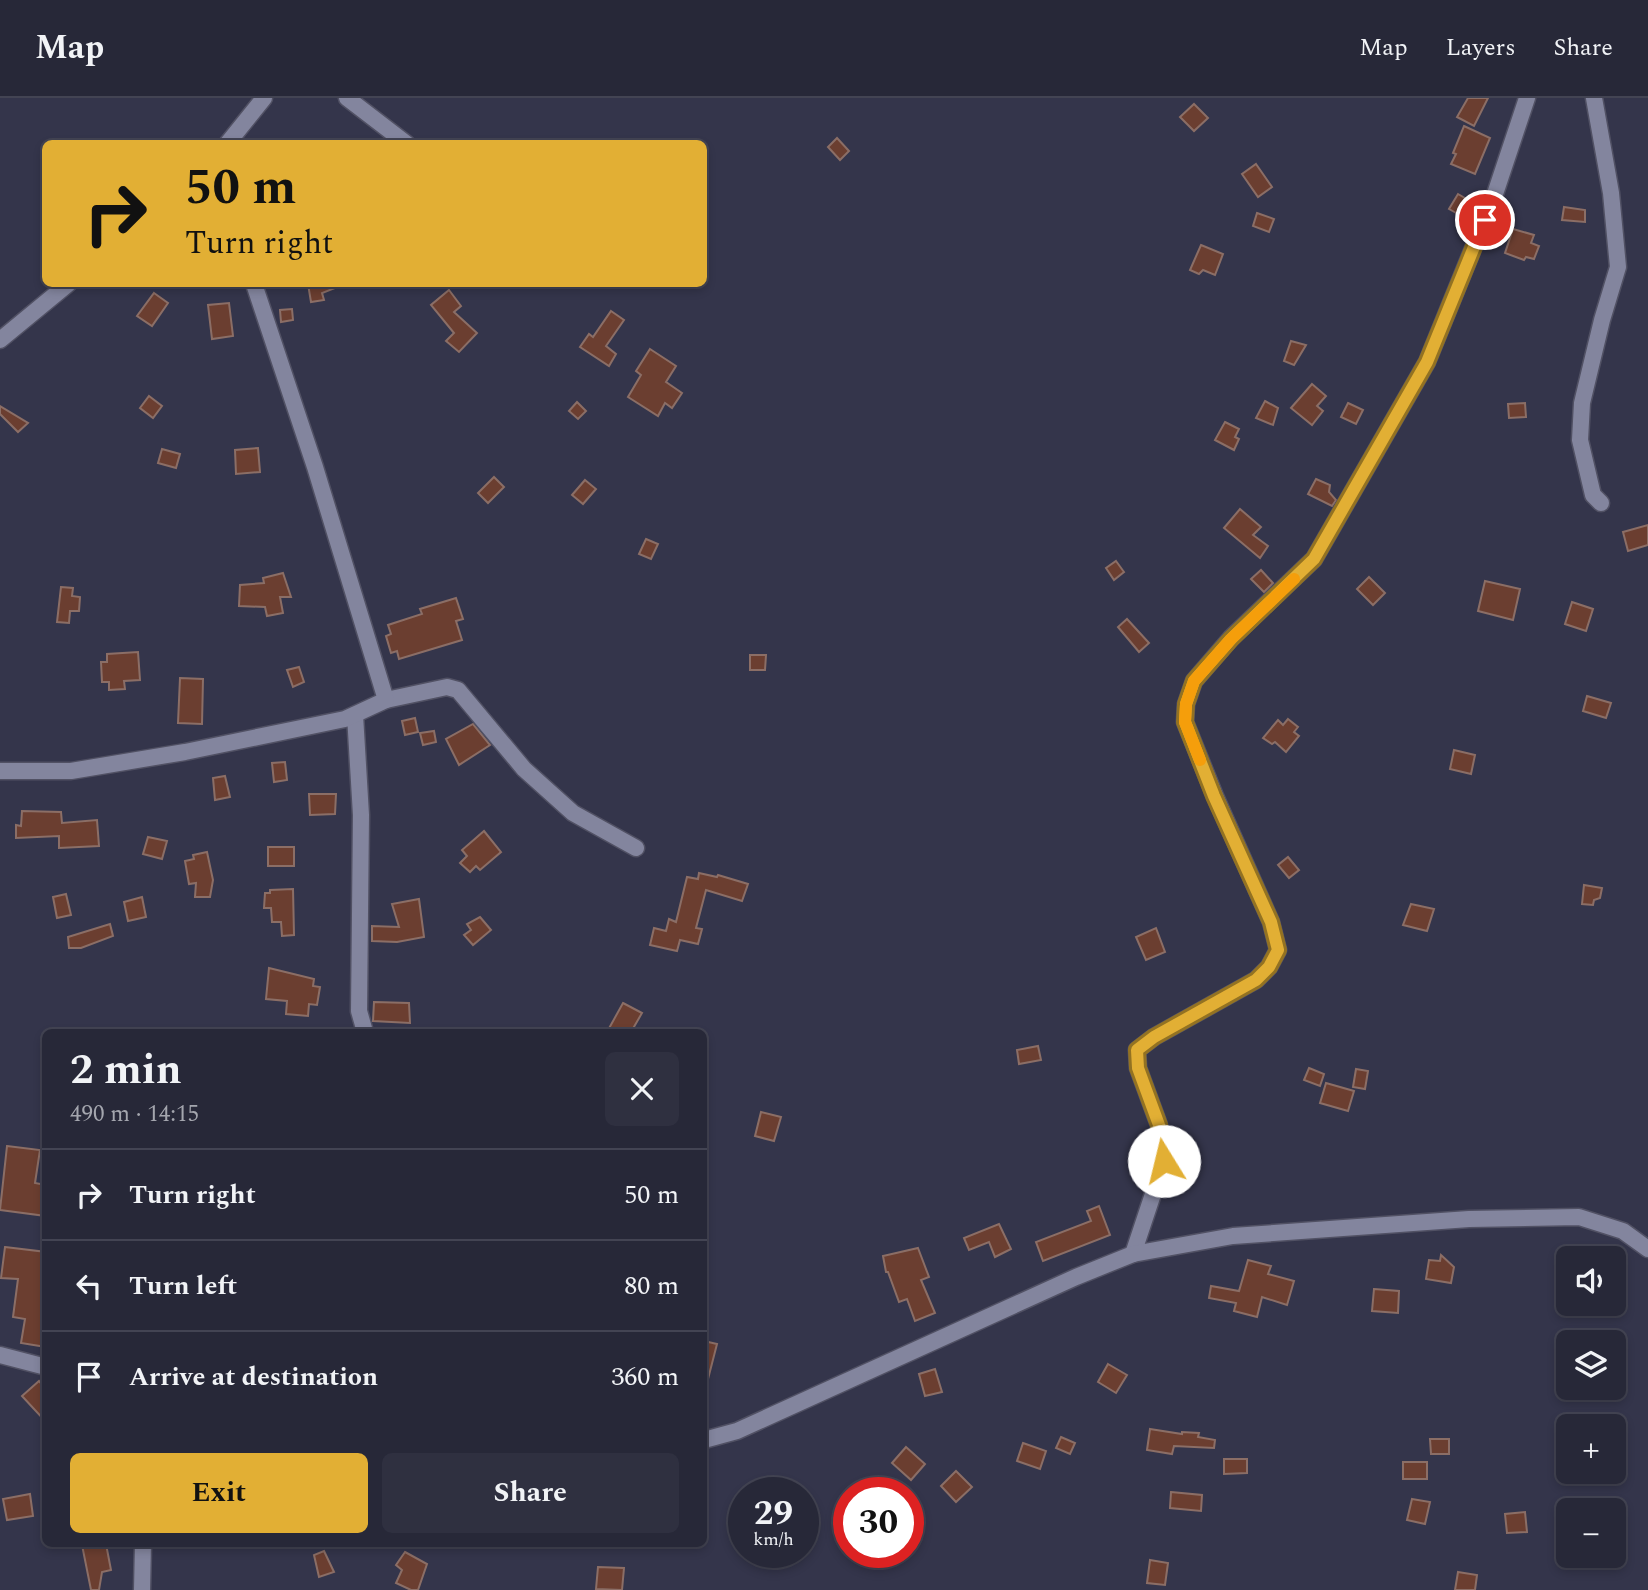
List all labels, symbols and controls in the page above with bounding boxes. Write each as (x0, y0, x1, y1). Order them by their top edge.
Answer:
text: Map (35, 23, 104, 73)
text: Map (1359, 30, 1408, 66)
text: Layers (1446, 30, 1516, 66)
text: Share (1554, 30, 1613, 66)
text: 50 m (185, 151, 296, 226)
icon: right (70, 168, 161, 259)
pin (1455, 190, 1515, 250)
icon: arrive (1466, 201, 1504, 239)
text: Turn right (185, 219, 333, 268)
text: 2 min (70, 1039, 182, 1102)
button: close (605, 1052, 679, 1126)
text: 490 m · 14:15 (70, 1097, 199, 1132)
position arrow (1127, 1124, 1201, 1198)
text: Turn right (129, 1175, 256, 1215)
text: 50 m (624, 1175, 679, 1215)
icon: right (70, 1176, 108, 1214)
map controls (1556, 1246, 1626, 1568)
button: sound (1556, 1246, 1626, 1316)
text: Turn left (129, 1266, 237, 1306)
text: 80 m (624, 1266, 679, 1306)
icon: left (70, 1267, 108, 1305)
button: layers (1556, 1330, 1626, 1400)
text: Arrive at destination (129, 1357, 378, 1397)
text: 360 m (611, 1357, 679, 1397)
icon: arrive (70, 1358, 108, 1396)
button: + (1556, 1414, 1626, 1484)
button: Exit (70, 1453, 368, 1533)
button: Share (382, 1453, 679, 1533)
speed limit sign: 30 (833, 1477, 924, 1568)
text: 29 (754, 1487, 793, 1540)
button: − (1556, 1498, 1626, 1568)
text: km/h (753, 1526, 794, 1553)

